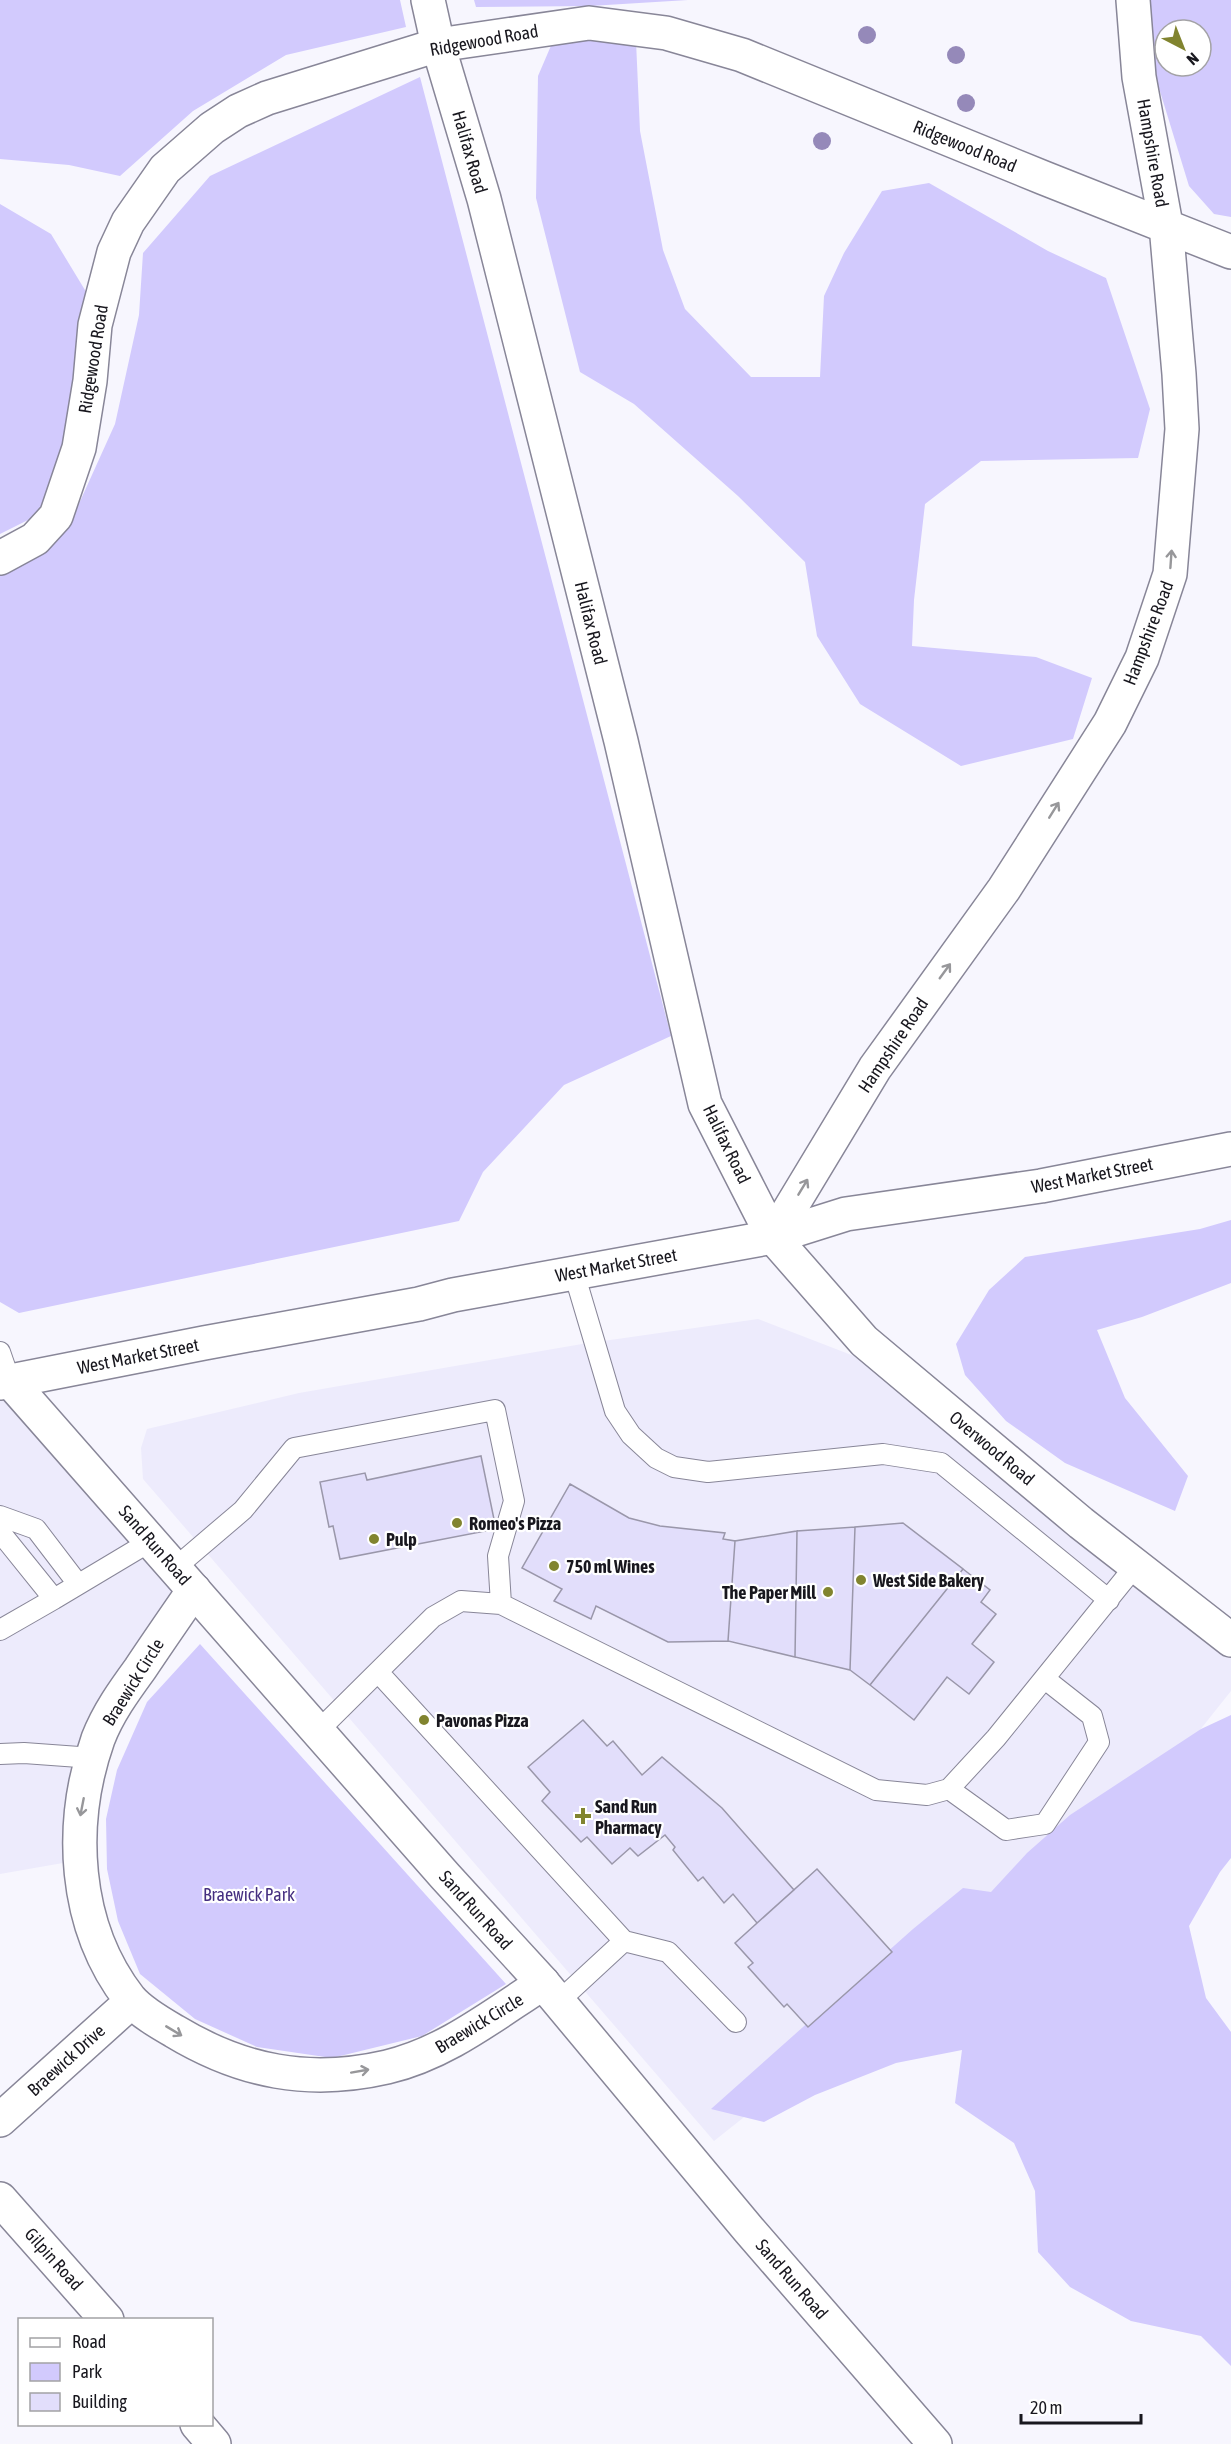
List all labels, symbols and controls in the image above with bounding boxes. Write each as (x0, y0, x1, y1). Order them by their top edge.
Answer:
north arrow (1153, 18, 1213, 78)
street label: Ridgewood Road (428, 20, 540, 60)
text: N (1184, 49, 1203, 69)
street label: Hampshire Road (1133, 97, 1173, 209)
street label: Halifax Road (448, 108, 492, 196)
street label: Ridgewood Road (910, 116, 1020, 176)
street label: Ridgewood Road (74, 303, 112, 415)
one-way arrow (1166, 550, 1177, 570)
street label: Hampshire Road (1119, 578, 1177, 688)
street label: Halifax Road (571, 579, 611, 667)
one-way arrow (1048, 802, 1060, 819)
one-way arrow (939, 964, 951, 980)
street label: Hampshire Road (854, 994, 932, 1096)
street label: Halifax Road (699, 1101, 755, 1187)
street label: West Market Street (1029, 1153, 1155, 1197)
one-way arrow (798, 1179, 810, 1196)
street label: West Market Street (553, 1244, 679, 1286)
street label: West Market Street (75, 1334, 201, 1378)
street label: Overwood Road (945, 1407, 1039, 1489)
street label: Sand Run Road (115, 1501, 195, 1589)
place label: Romeo's Pizza (469, 1513, 561, 1534)
marker: Romeo's Pizza (450, 1516, 464, 1530)
place label: Pulp (386, 1529, 417, 1550)
marker: Pulp (367, 1532, 381, 1546)
place label: 750 ml Wines (566, 1556, 655, 1577)
marker: 750 ml Wines (547, 1559, 561, 1573)
place label: West Side Bakery (872, 1570, 984, 1591)
marker: West Side Bakery (854, 1573, 868, 1587)
place label: The Paper Mill (722, 1582, 816, 1603)
marker: The Paper Mill (821, 1585, 835, 1599)
street label: Braewick Circle (98, 1635, 168, 1729)
place label: Pavonas Pizza (436, 1710, 529, 1731)
marker: Pavonas Pizza (417, 1713, 431, 1727)
place label: Sand Run Pharmacy (595, 1796, 662, 1838)
one-way arrow (76, 1797, 87, 1816)
marker: Sand Run Pharmacy (576, 1809, 590, 1823)
street label: Sand Run Road (435, 1866, 517, 1954)
park label: Braewick Park (203, 1884, 295, 1905)
street label: Braewick Circle (431, 1989, 527, 2057)
street label: Braewick Drive (23, 2020, 109, 2100)
one-way arrow (165, 2026, 182, 2038)
one-way arrow (350, 2066, 369, 2077)
street label: Gilpin Road (21, 2223, 87, 2295)
street label: Sand Run Road (752, 2235, 832, 2323)
legend (18, 2318, 213, 2426)
text: Road (72, 2331, 106, 2352)
text: Park (72, 2361, 102, 2382)
scale bar (1021, 2387, 1141, 2425)
text: Building (72, 2391, 127, 2412)
text: 20 m (1030, 2397, 1062, 2418)

